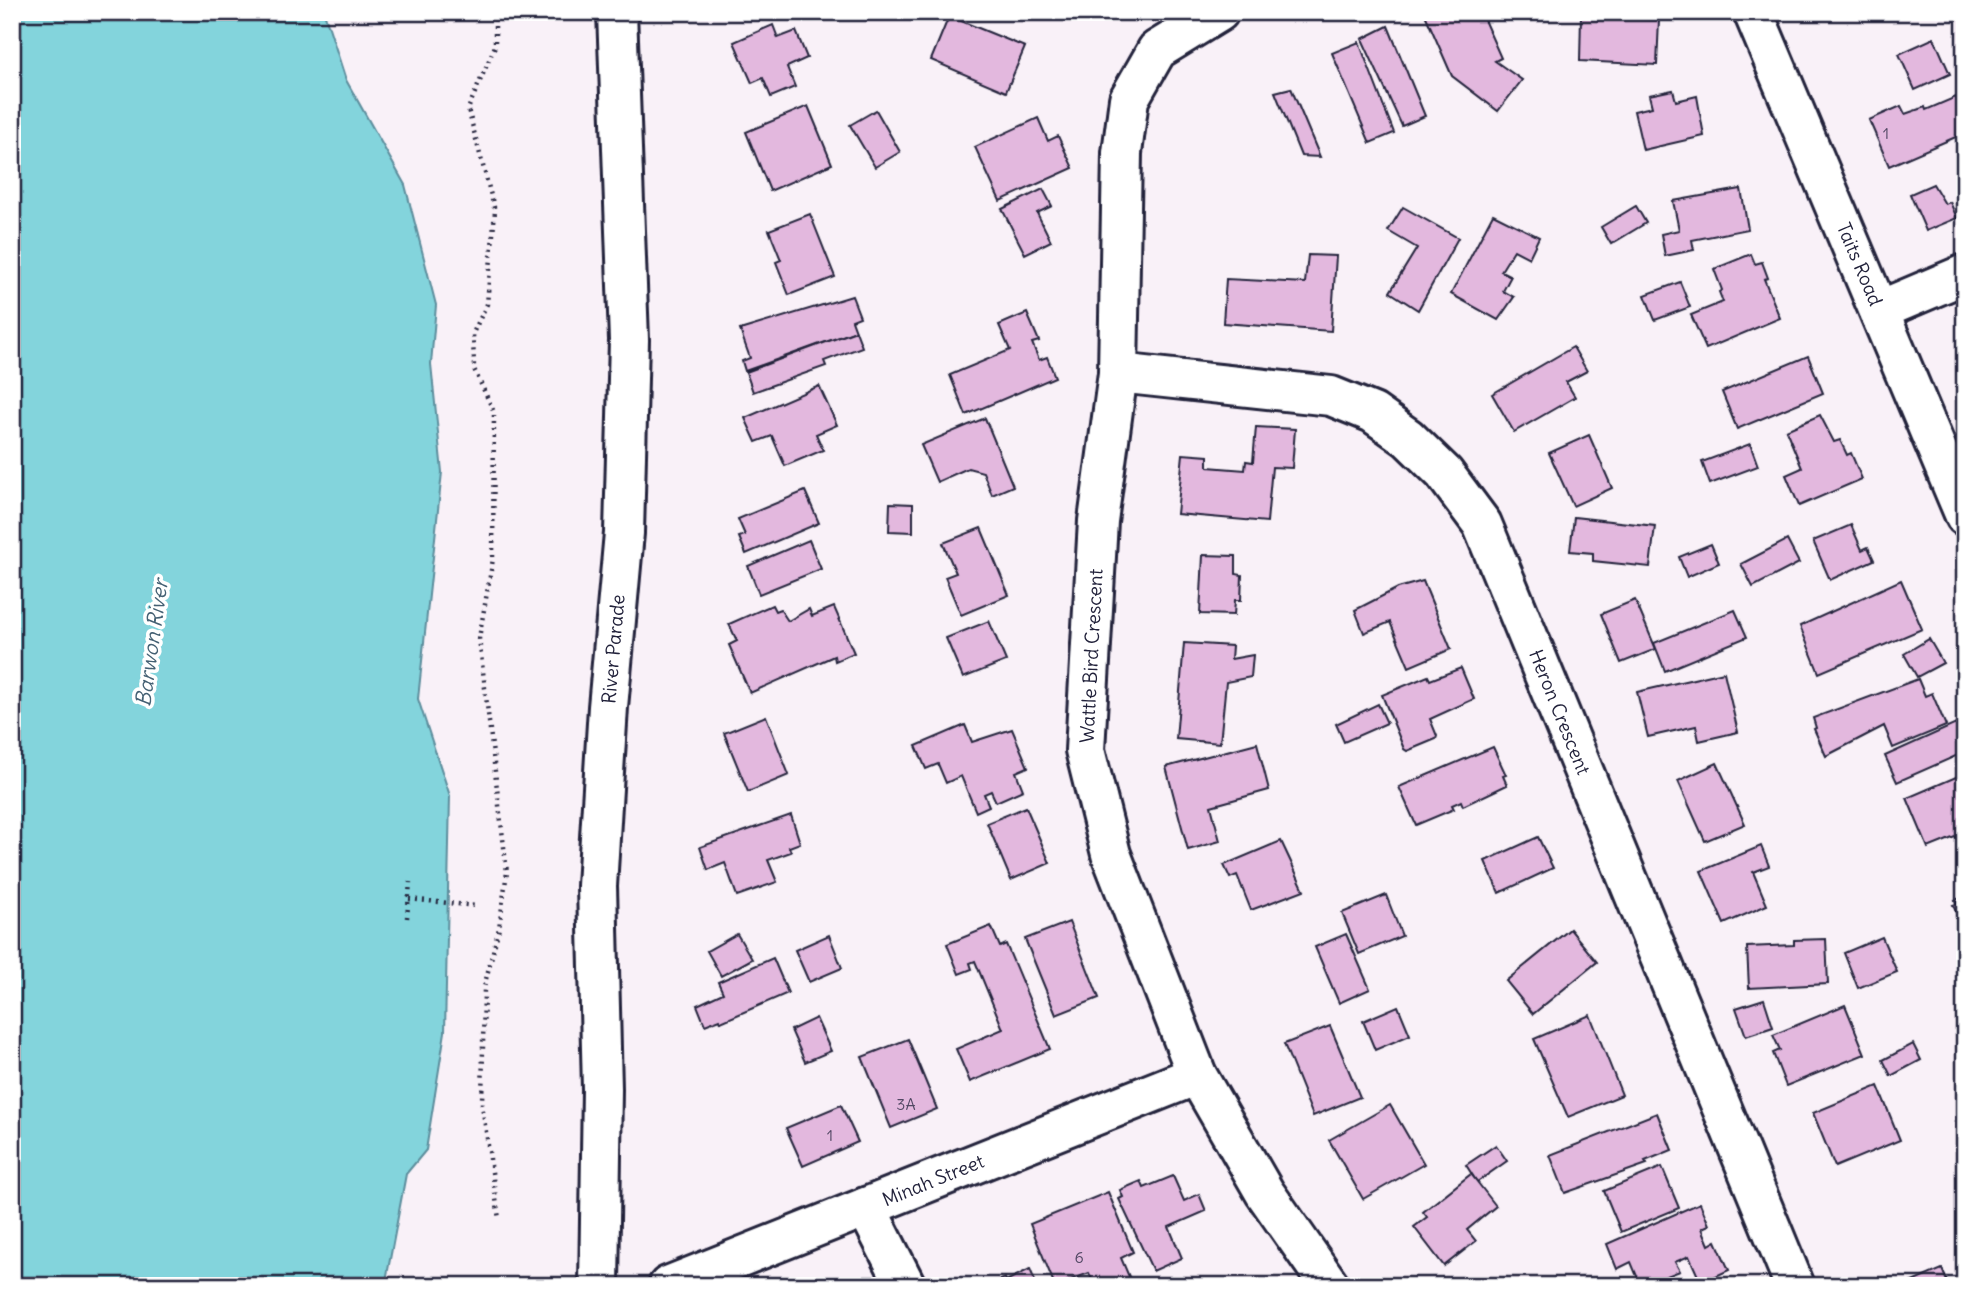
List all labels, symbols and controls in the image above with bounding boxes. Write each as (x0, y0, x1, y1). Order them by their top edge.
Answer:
house number: 1 (1883, 123, 1889, 143)
street label: Taits Road (1832, 219, 1888, 309)
street label: Wattle Bird Crescent (1074, 568, 1108, 744)
water label: Barwon River (129, 575, 174, 708)
street label: River Parade (596, 593, 630, 705)
street label: Heron Crescent (1524, 646, 1596, 778)
house number: 3A (896, 1094, 916, 1114)
house number: 1 (827, 1125, 833, 1145)
street label: Minah Street (879, 1149, 987, 1211)
house number: 6 (1074, 1247, 1084, 1267)

